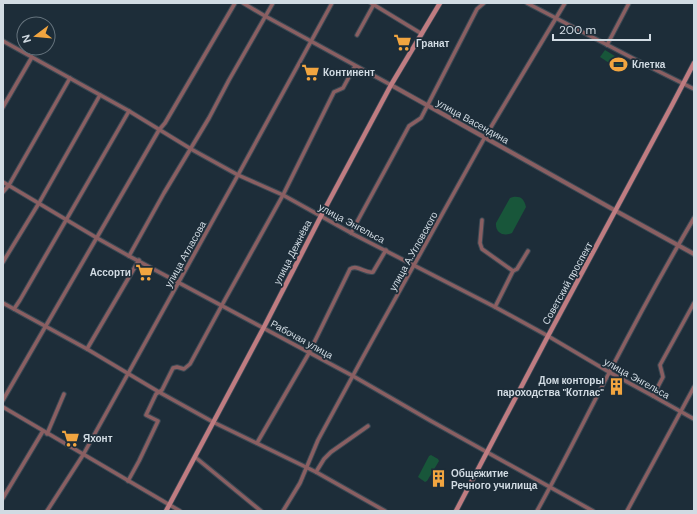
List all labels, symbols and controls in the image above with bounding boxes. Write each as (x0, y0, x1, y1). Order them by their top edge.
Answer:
north arrow (16, 16, 56, 56)
scale bar (553, 16, 650, 42)
text: 200 m (559, 22, 596, 38)
text: N (19, 33, 34, 45)
supermarket icon: Гранат (393, 33, 413, 53)
place label: Гранат (416, 37, 450, 50)
sports icon: Клетка (609, 54, 629, 74)
place label: Клетка (632, 58, 666, 71)
supermarket icon: Континент (300, 62, 320, 82)
place label: Континент (323, 66, 375, 79)
street label: улица Васендина (434, 96, 512, 147)
street label: улица Энгельса (316, 201, 387, 247)
street label: улица А.Угловского (386, 209, 441, 293)
street label: улица Дежнёва (271, 217, 315, 287)
street label: улица Атласова (162, 218, 209, 290)
street label: Советский проспект (539, 239, 596, 327)
supermarket icon: Ассорти (134, 262, 154, 282)
place label: Ассорти (90, 266, 131, 279)
street label: Рабочая улица (268, 317, 336, 362)
street label: улица Энгельса (602, 355, 672, 402)
place label: Дом конторы пароходства "Котлас" (497, 374, 604, 399)
building icon: Дом конторы пароходства "Котлас" (607, 376, 627, 396)
supermarket icon: Яхонт (60, 428, 80, 448)
place label: Яхонт (83, 432, 113, 445)
place label: Общежитие Речного училища (451, 467, 538, 492)
building icon: Общежитие Речного училища (428, 469, 448, 489)

